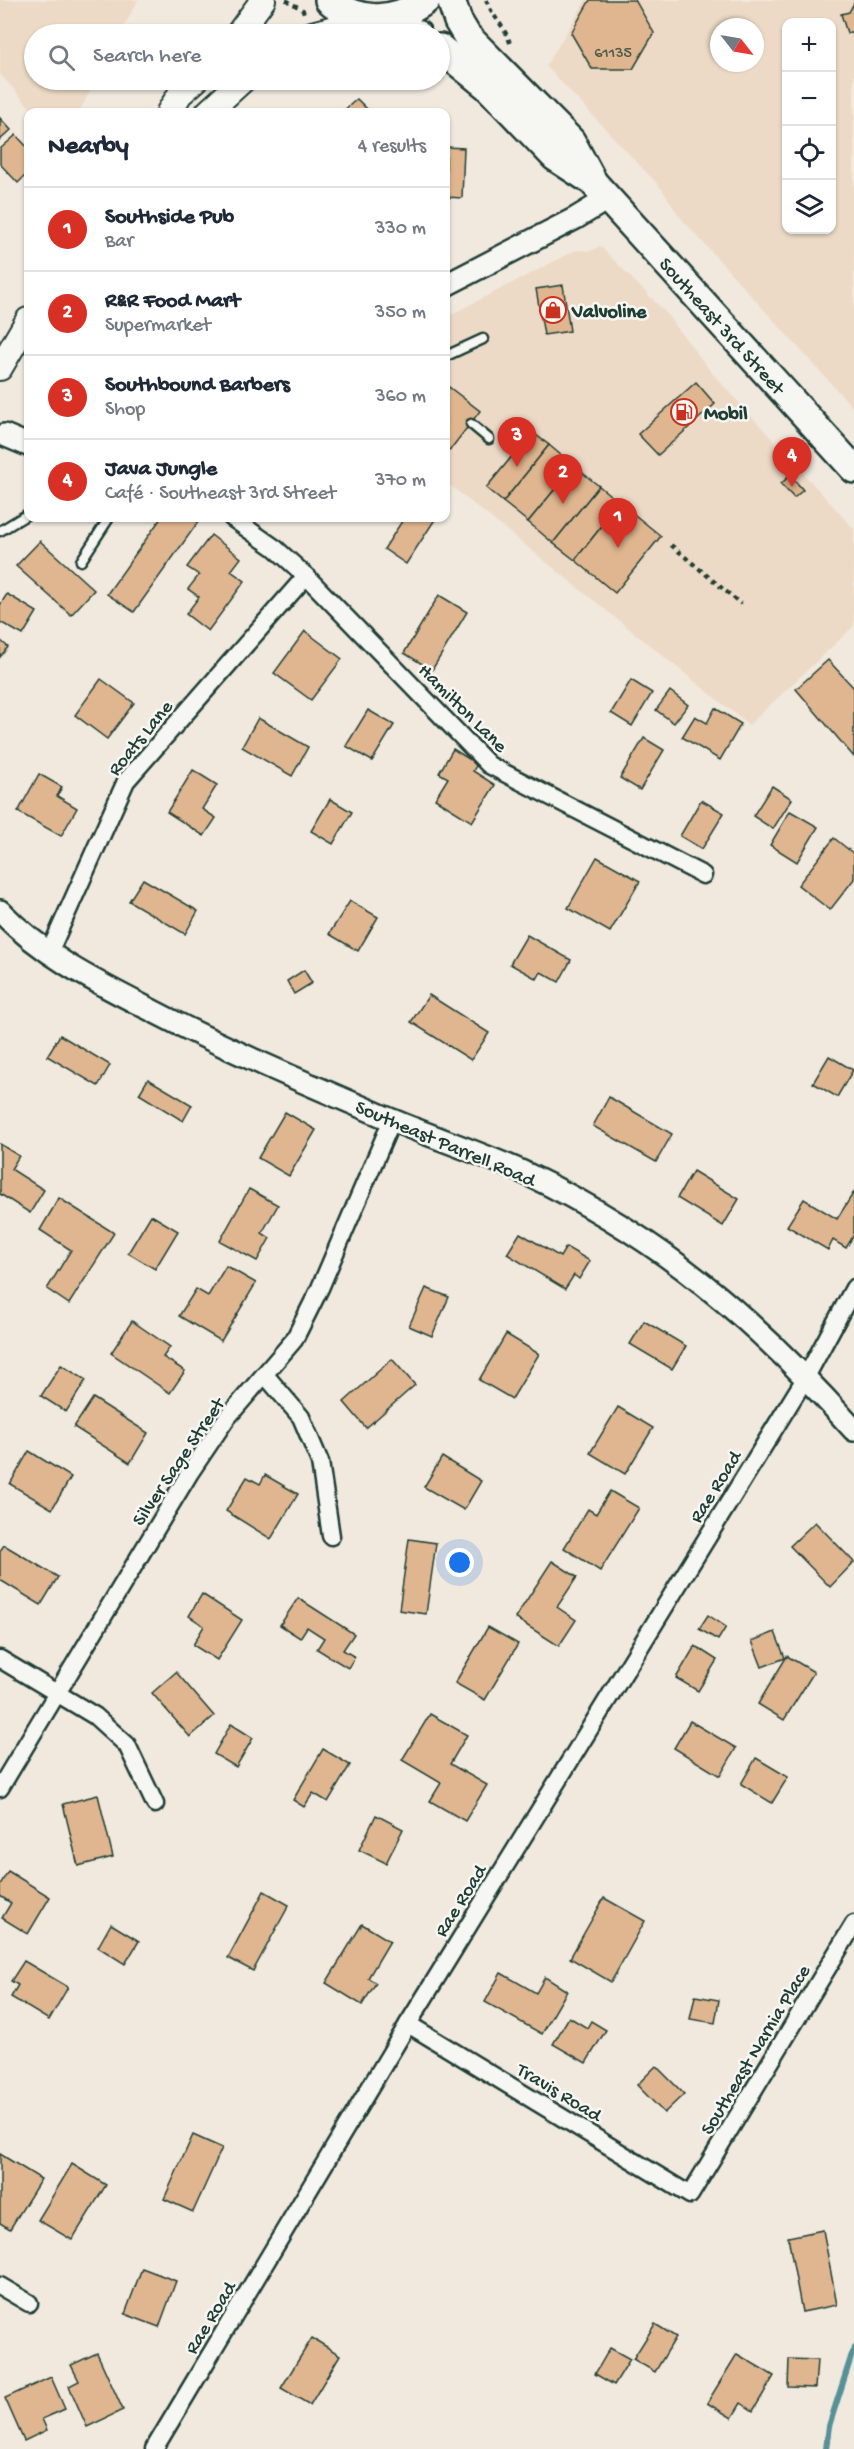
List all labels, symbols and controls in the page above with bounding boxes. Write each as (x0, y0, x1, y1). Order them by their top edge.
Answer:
north arrow (710, 18, 764, 72)
map controls (782, 18, 836, 234)
button: + (782, 18, 836, 72)
search box (24, 24, 450, 90)
icon: search (45, 41, 78, 74)
text: Search here (93, 44, 201, 70)
house number: 61135 (594, 45, 632, 64)
button: − (782, 72, 836, 126)
button: locate (782, 126, 836, 180)
text: Nearby (48, 132, 129, 163)
text: 4 results (358, 136, 426, 159)
button: layers (782, 180, 836, 234)
text: Southside Pub (105, 205, 234, 231)
text: 1 (63, 218, 72, 241)
text: 330 m (375, 218, 426, 241)
text: Bar (105, 231, 133, 254)
street label: Southeast 3rd Street (653, 254, 789, 402)
text: R&R Food Mart (105, 289, 240, 315)
shop icon: Valvoline (538, 295, 568, 325)
text: 2 (63, 302, 72, 325)
text: 350 m (375, 302, 426, 325)
place label: Valvoline (571, 302, 647, 325)
text: Supermarket (105, 315, 211, 338)
text: Southbound Barbers (105, 373, 290, 399)
text: 3 (62, 386, 73, 409)
text: 360 m (375, 386, 426, 409)
fuel station icon: Mobil (669, 397, 699, 427)
text: Shop (105, 399, 145, 422)
place label: Mobil (704, 404, 748, 427)
pin: 3 (498, 418, 536, 467)
pin: 4 (772, 438, 812, 487)
pin: 2 (544, 454, 582, 504)
text: Java Jungle (105, 457, 217, 483)
text: 4 (63, 470, 72, 493)
text: 370 m (375, 470, 426, 493)
text: Café · Southeast 3rd Street (105, 483, 336, 506)
pin: 1 (598, 498, 638, 548)
street label: Hamilton Lane (412, 660, 511, 759)
street label: Roats Lane (104, 696, 180, 782)
street label: Southeast Parrell Road (351, 1097, 540, 1194)
street label: Silver Sage Street (129, 1393, 232, 1531)
street label: Rae Road (686, 1446, 749, 1528)
your location (445, 1548, 474, 1577)
street label: Rae Road (431, 1860, 494, 1942)
street label: Southeast Narnia Place (697, 1961, 817, 2140)
street label: Travis Road (511, 2059, 607, 2129)
street label: Rae Road (181, 2277, 244, 2359)

